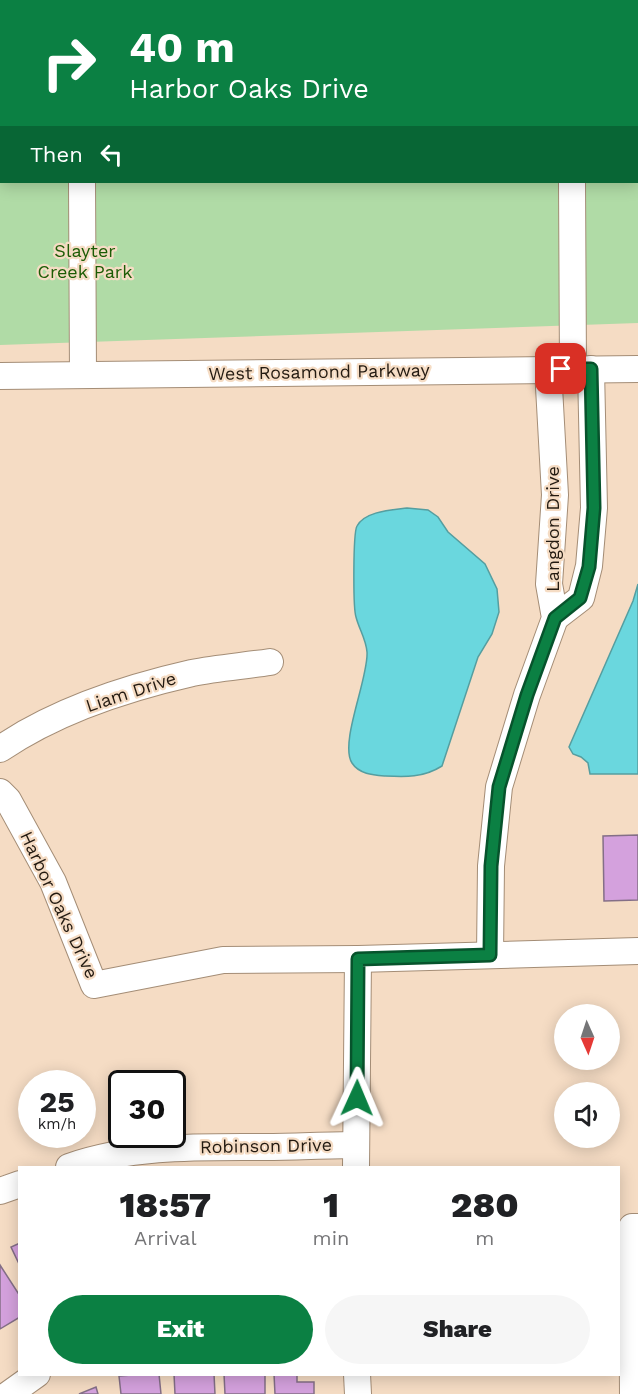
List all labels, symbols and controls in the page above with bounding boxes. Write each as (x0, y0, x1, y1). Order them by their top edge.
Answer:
text: 40 m (129, 23, 235, 72)
icon: right (30, 24, 108, 102)
text: Harbor Oaks Drive (129, 73, 369, 105)
icon: left (95, 138, 128, 171)
text: Then (30, 142, 83, 167)
park label: Slayter Creek Park (38, 240, 132, 282)
pin (535, 343, 586, 394)
icon: arrive (544, 352, 577, 385)
street label: West Rosamond Parkway (208, 359, 431, 384)
street label: Langdon Drive (542, 466, 563, 592)
street label: Liam Drive (83, 667, 179, 716)
street label: Harbor Oaks Drive (16, 828, 103, 982)
north arrow (554, 1004, 620, 1070)
map controls (554, 1004, 620, 1148)
position arrow (325, 1066, 389, 1130)
speed limit sign: 30 (108, 1070, 186, 1148)
button: sound (554, 1082, 620, 1148)
text: 25 (39, 1084, 75, 1119)
text: km/h (38, 1115, 76, 1133)
street label: Robinson Drive (200, 1134, 332, 1157)
text: 18:57 (119, 1184, 211, 1226)
text: 1 (323, 1184, 339, 1226)
text: 280 (451, 1184, 519, 1226)
text: Arrival (134, 1226, 197, 1250)
text: min (313, 1226, 349, 1250)
text: m (475, 1226, 494, 1250)
button: Exit (48, 1295, 313, 1364)
button: Share (325, 1295, 590, 1364)

